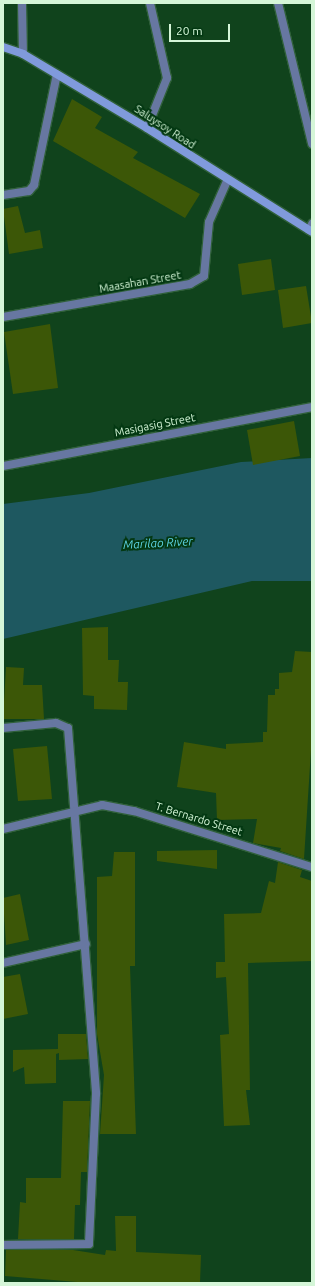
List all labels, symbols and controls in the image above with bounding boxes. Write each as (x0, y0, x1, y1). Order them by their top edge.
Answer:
scale bar (171, 16, 232, 42)
text: 20 m (176, 24, 203, 37)
street label: Saluysoy Road (132, 102, 198, 152)
street label: Maasahan Street (98, 268, 182, 296)
street label: Masigasig Street (114, 411, 196, 439)
water label: Marilao River (123, 534, 193, 552)
street label: T. Bernardo Street (154, 800, 244, 838)

